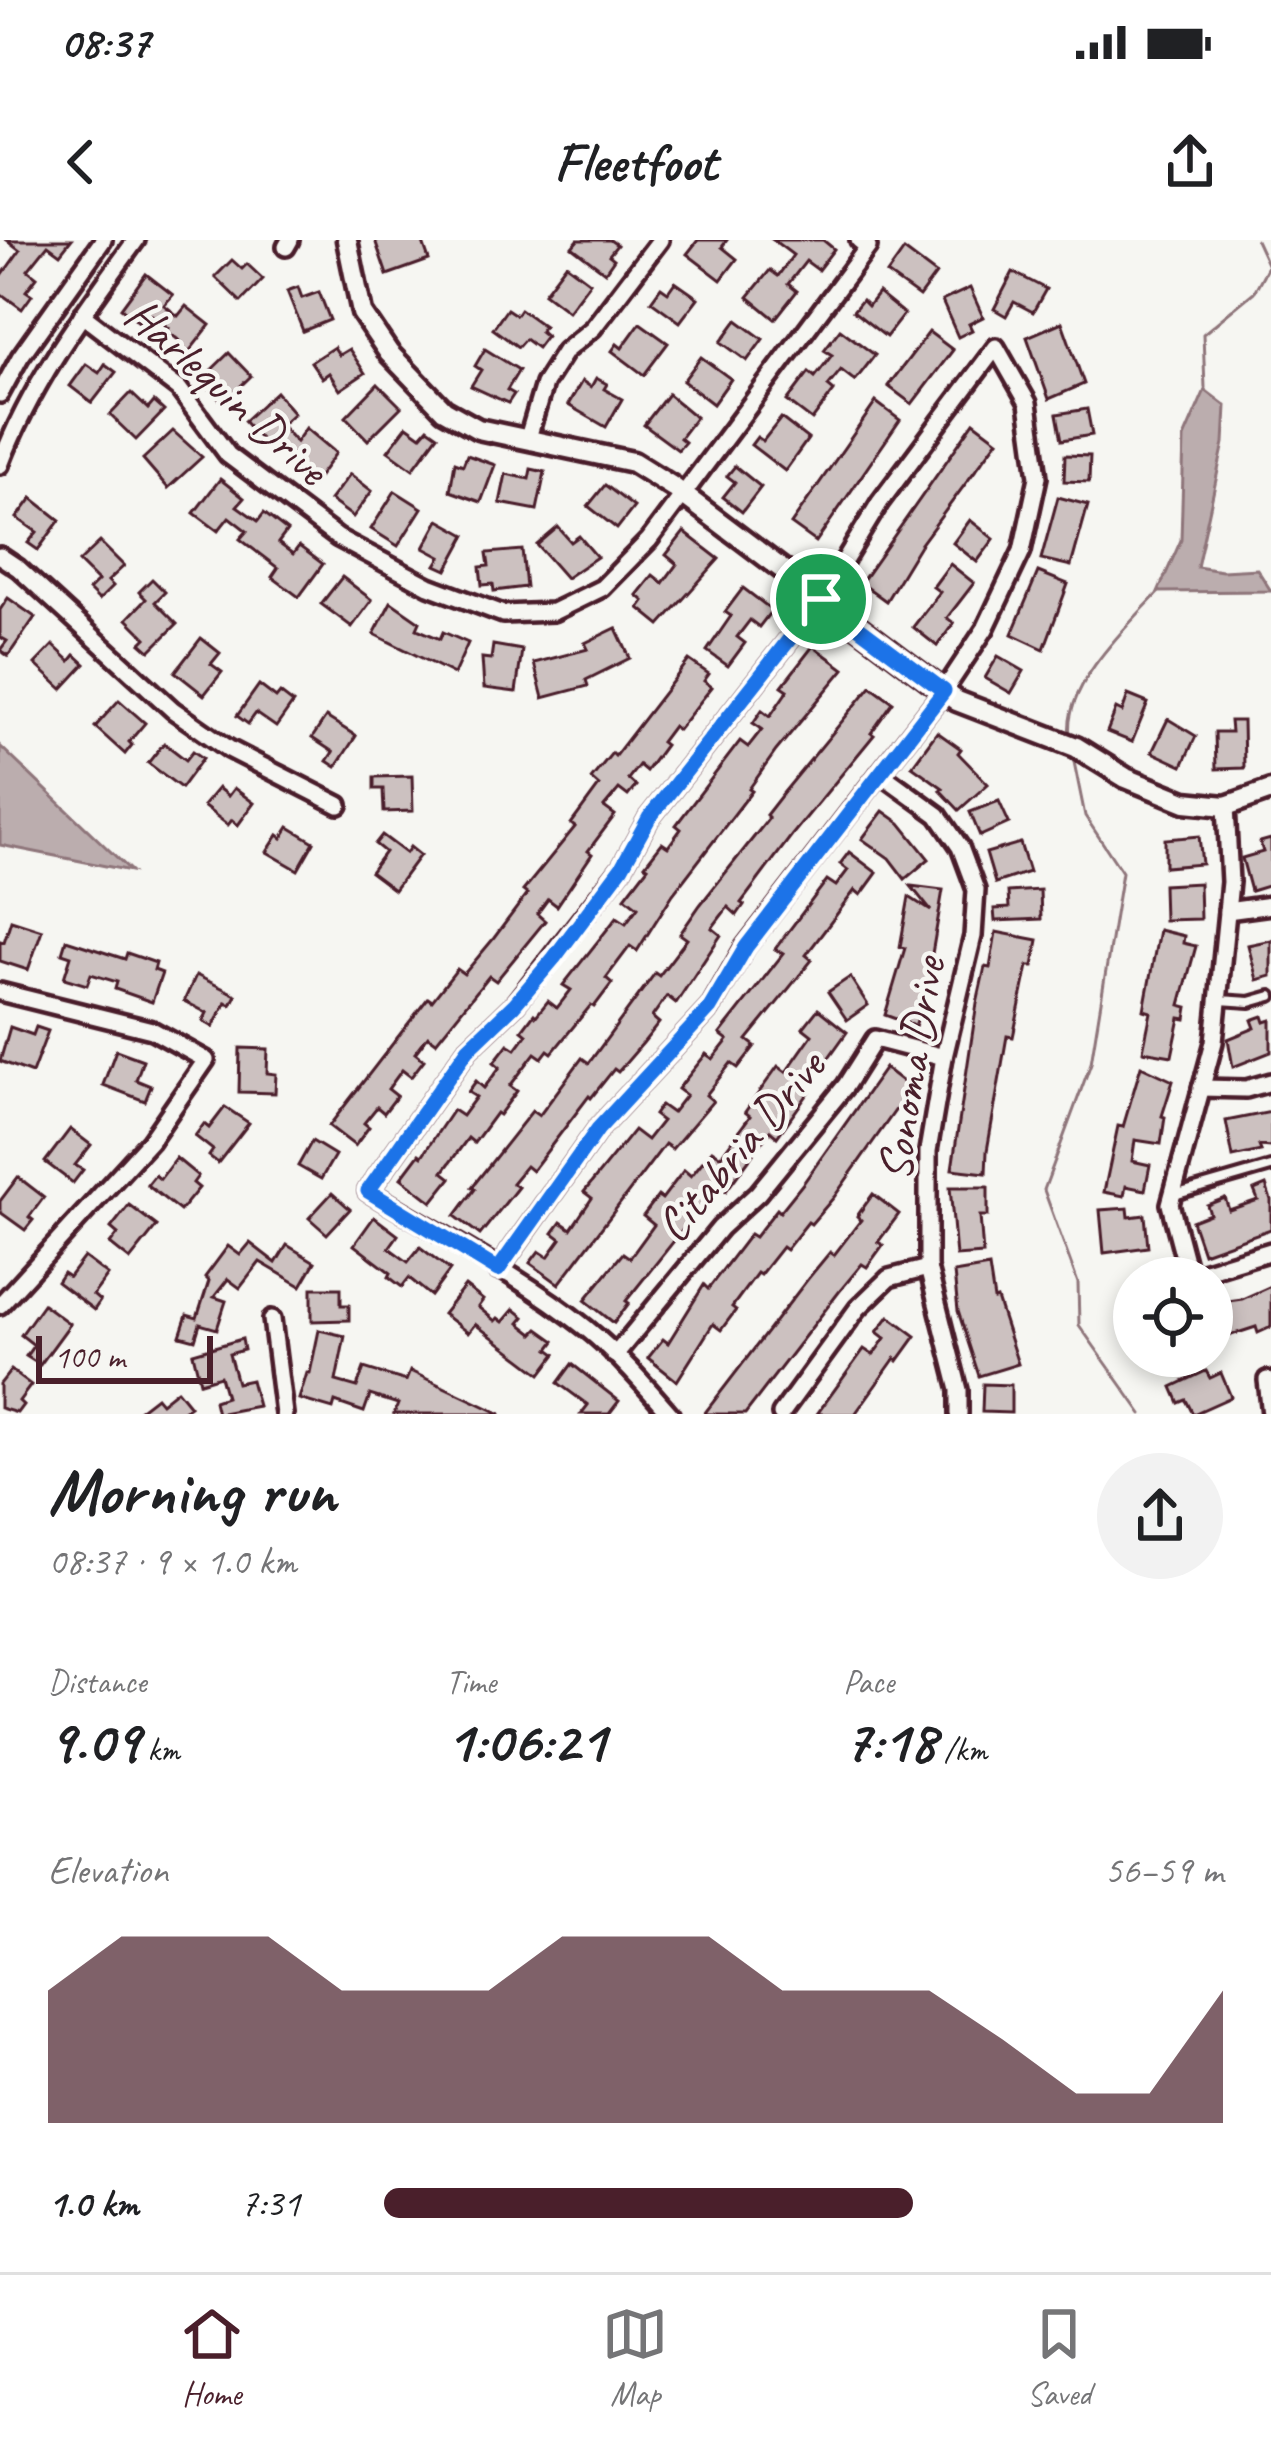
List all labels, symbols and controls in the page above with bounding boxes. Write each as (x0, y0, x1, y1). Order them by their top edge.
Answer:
text: 08:37 (60, 14, 150, 71)
text: Fleetfoot (554, 128, 717, 196)
icon: back (48, 129, 114, 195)
icon: share (1157, 129, 1223, 195)
street label: Harlequin Drive (113, 284, 343, 500)
pin (770, 548, 872, 650)
icon: arrive (788, 566, 854, 632)
street label: Sonoma Drive (864, 950, 959, 1185)
street label: Citabria Drive (642, 1035, 840, 1254)
map controls (1113, 1257, 1233, 1377)
button: locate (1113, 1257, 1233, 1377)
scale bar (36, 1330, 213, 1383)
text: 100 m (54, 1336, 125, 1378)
text: Morning run (48, 1450, 336, 1533)
button: share (1097, 1453, 1223, 1579)
text: 08:37 · 9 × 1.0 km (48, 1537, 296, 1586)
text: Distance (48, 1661, 146, 1703)
text: Time (446, 1661, 496, 1703)
text: Pace (843, 1661, 894, 1703)
text: 9.09 (48, 1703, 139, 1779)
text: 1:06:21 (446, 1703, 606, 1779)
text: 7:18 (843, 1703, 936, 1779)
text: km (139, 1729, 180, 1771)
text: /km (936, 1729, 987, 1771)
text: Elevation (48, 1846, 168, 1895)
text: 56–59 m (1104, 1846, 1223, 1895)
text: 1.0 km (48, 2179, 139, 2228)
text: 7:31 (240, 2179, 300, 2228)
tab: Home (179, 2301, 245, 2415)
tab: Map (602, 2301, 668, 2415)
tab: Saved (1026, 2301, 1092, 2415)

